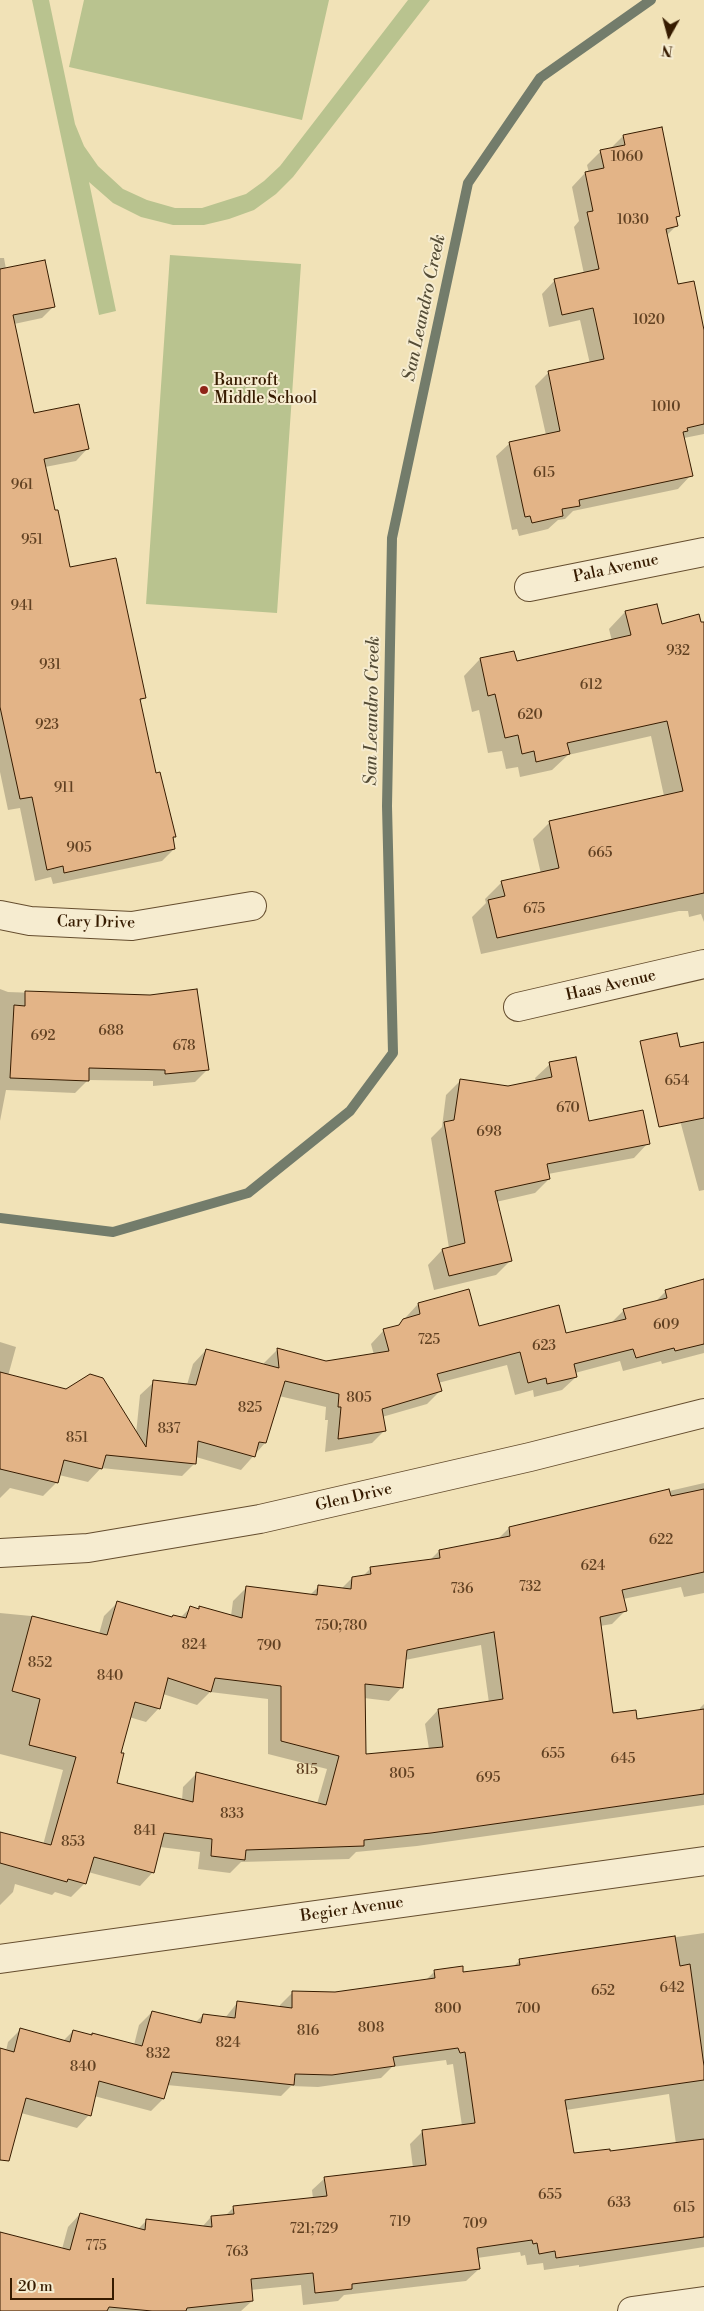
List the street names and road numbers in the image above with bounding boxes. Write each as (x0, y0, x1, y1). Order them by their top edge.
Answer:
street label: Pala Avenue (571, 551, 661, 587)
street label: Cary Drive (57, 913, 135, 933)
street label: Haas Avenue (564, 966, 658, 1006)
street label: Glen Drive (314, 1480, 394, 1516)
street label: Begier Avenue (299, 1893, 405, 1927)

